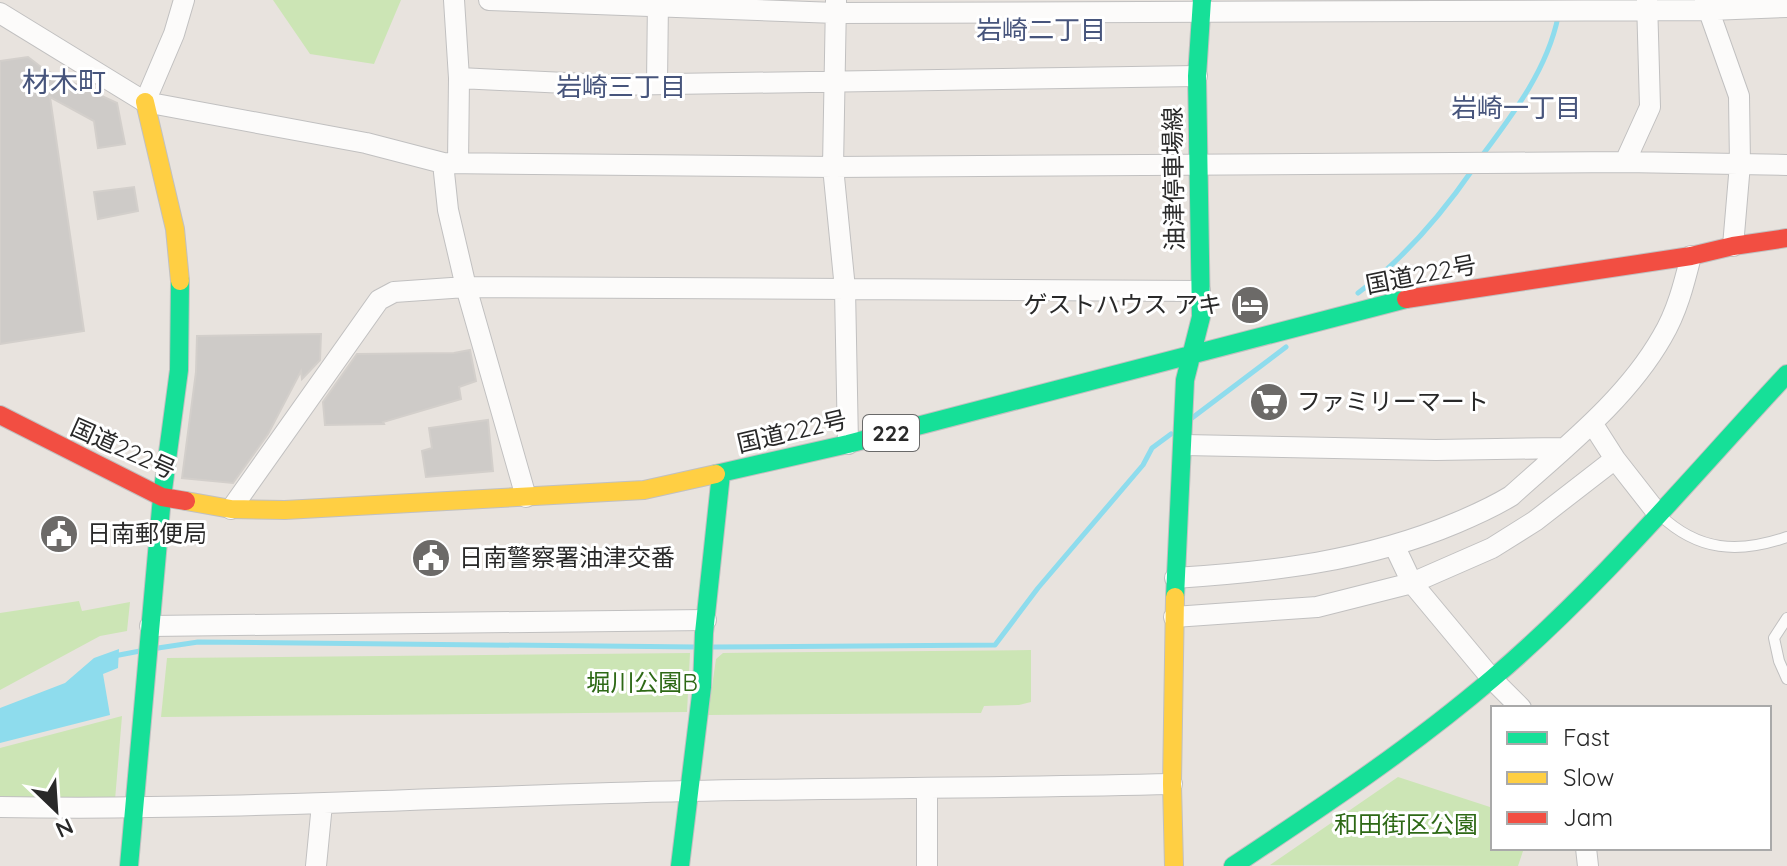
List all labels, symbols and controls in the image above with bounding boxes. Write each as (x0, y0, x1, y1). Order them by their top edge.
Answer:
district label: 岩崎二丁目 (976, 13, 1106, 46)
district label: 材木町 (22, 64, 106, 99)
district label: 岩崎三丁目 (556, 70, 686, 103)
district label: 岩崎一丁目 (1451, 91, 1581, 124)
street label: 油津停車場線 (1157, 107, 1189, 251)
street label: 国道222号 (1363, 249, 1479, 299)
hotel icon: ゲストハウス アキ (1229, 284, 1271, 326)
place label: ゲストハウス アキ (1023, 289, 1222, 319)
supermarket icon: ファミリーマート (1248, 381, 1290, 423)
place label: ファミリーマート (1297, 386, 1489, 416)
street label: 国道222号 (734, 404, 850, 458)
street label: 国道222号 (66, 412, 181, 485)
road number: 222 (863, 415, 919, 451)
public building icon: 日南郵便局 (38, 513, 80, 555)
place label: 日南郵便局 (87, 518, 207, 548)
public building icon: 日南警察署油津交番 (410, 537, 452, 579)
place label: 日南警察署油津交番 (459, 542, 675, 572)
park label: 堀川公園B (586, 667, 698, 697)
legend (1491, 706, 1771, 850)
text: Fast (1563, 722, 1610, 752)
text: Slow (1563, 762, 1614, 792)
north arrow (16, 770, 96, 850)
text: Jam (1563, 802, 1613, 832)
park label: 和田街区公園 (1334, 809, 1478, 839)
text: N (51, 812, 78, 844)

